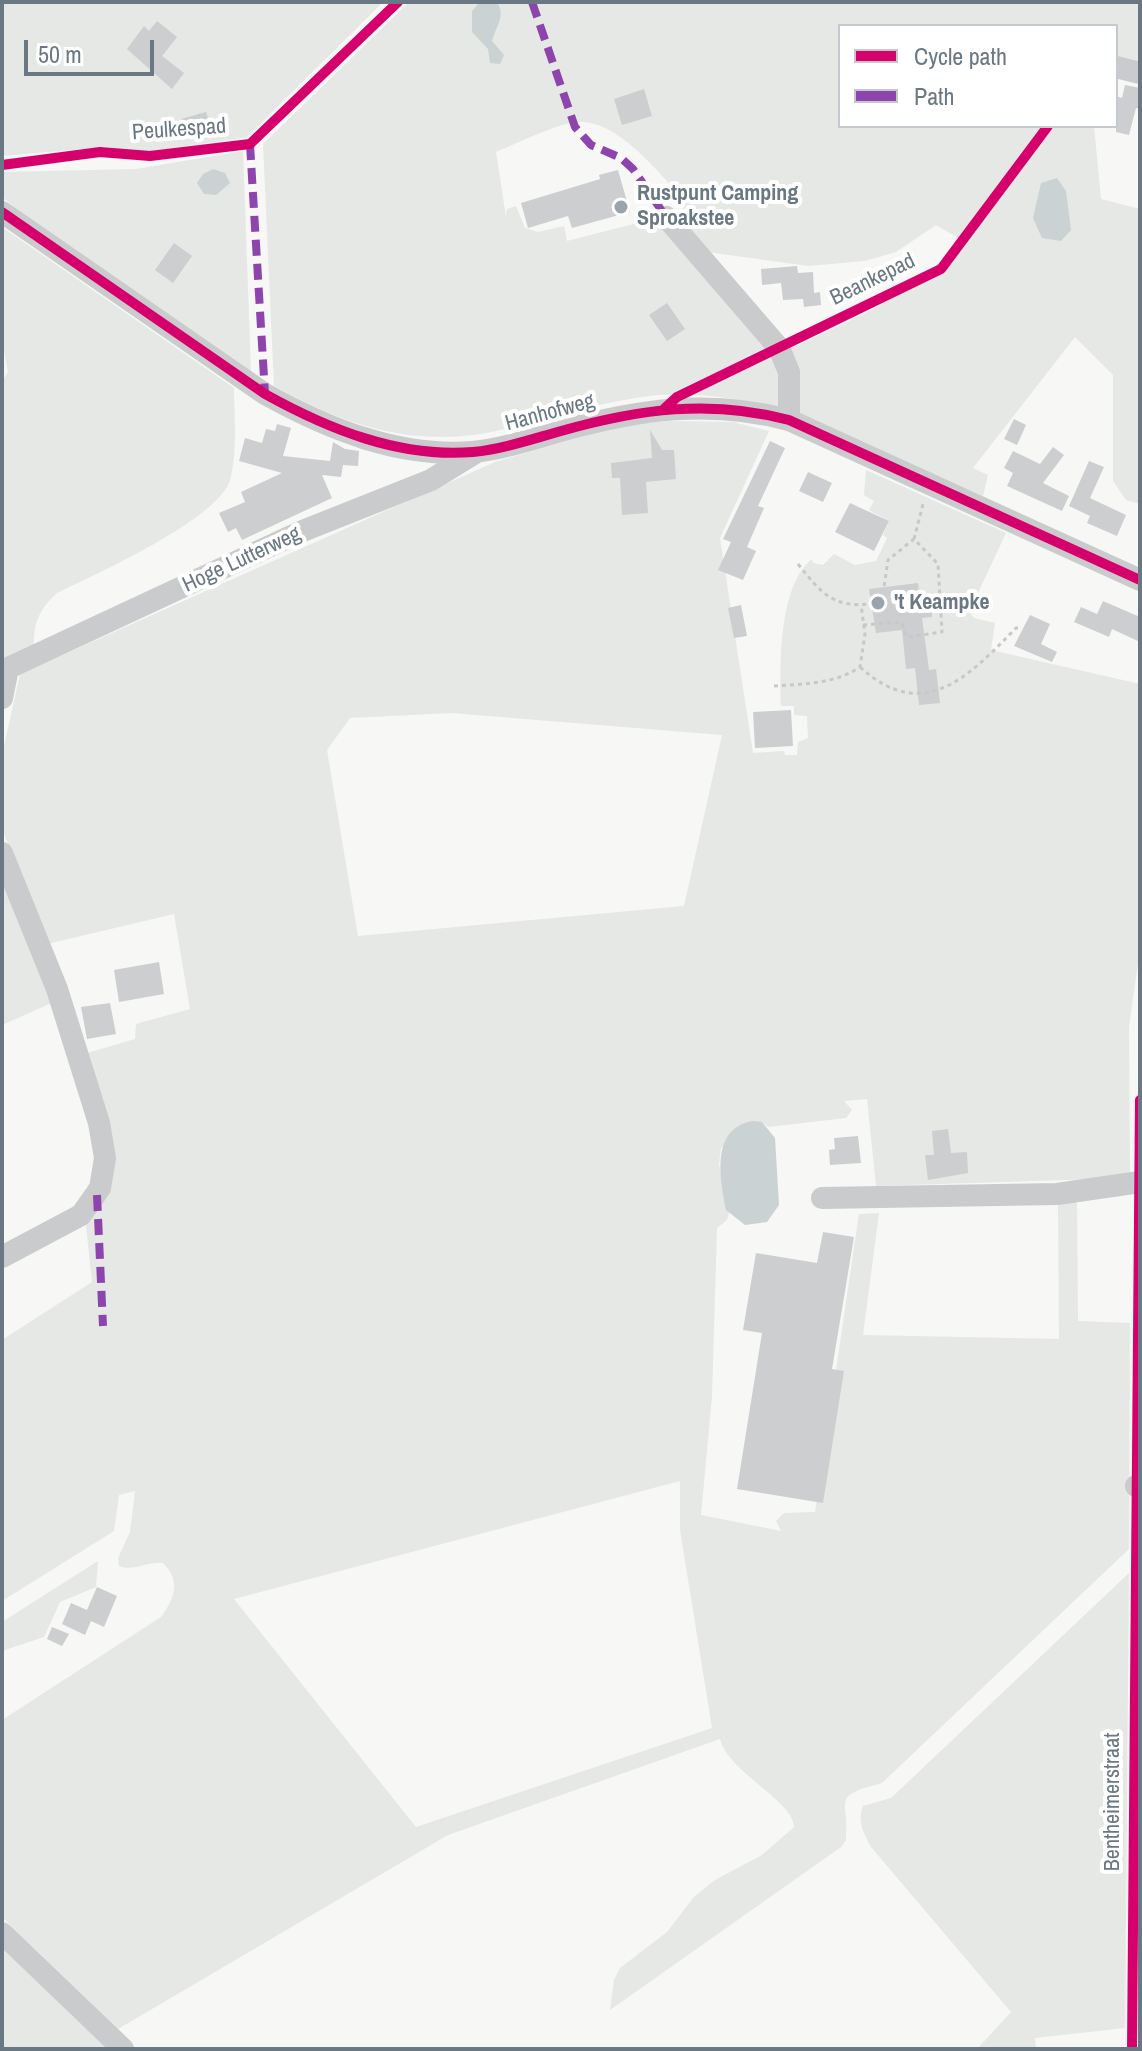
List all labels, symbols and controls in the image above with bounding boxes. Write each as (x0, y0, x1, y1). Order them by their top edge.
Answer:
scale bar (28, 24, 158, 74)
legend (838, 24, 1118, 128)
text: 50 m (38, 38, 82, 70)
text: Cycle path (914, 40, 1007, 72)
text: Path (914, 80, 955, 112)
street label: Peulkespad (131, 114, 227, 146)
place label: Rustpunt Camping Sproakstee (637, 181, 798, 232)
marker: Rustpunt Camping Sproakstee (612, 198, 630, 216)
street label: Beankepad (826, 248, 920, 312)
street label: Hanhofweg (503, 388, 597, 438)
street label: Hoge Lutterweg (179, 521, 305, 599)
place label: 't Keampke (894, 590, 990, 616)
marker: 't Keampke (869, 594, 887, 612)
street label: Bentheimerstraat (1100, 1733, 1126, 1871)

